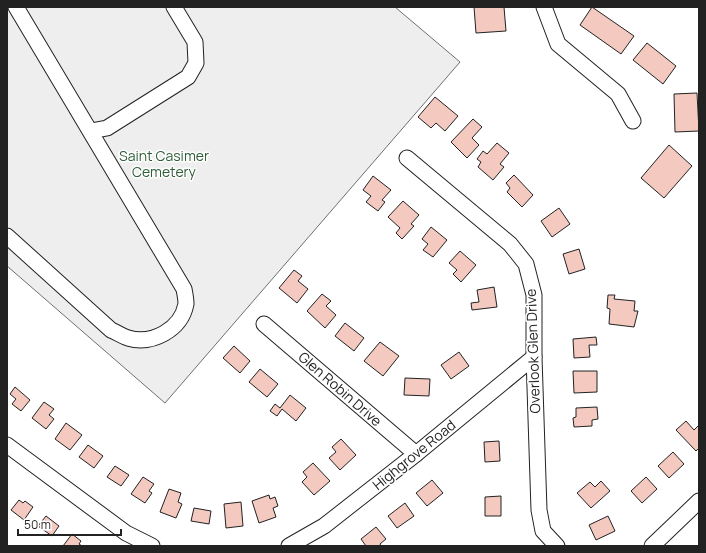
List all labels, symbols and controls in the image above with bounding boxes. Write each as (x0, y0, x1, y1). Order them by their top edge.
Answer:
park label: Saint Casimer Cemetery (119, 146, 209, 181)
street label: Overlook Glen Drive (521, 288, 544, 414)
street label: Glen Robin Drive (295, 347, 386, 430)
street label: Highgrove Road (368, 415, 459, 494)
scale bar (18, 511, 121, 537)
text: 50 m (24, 516, 51, 533)

